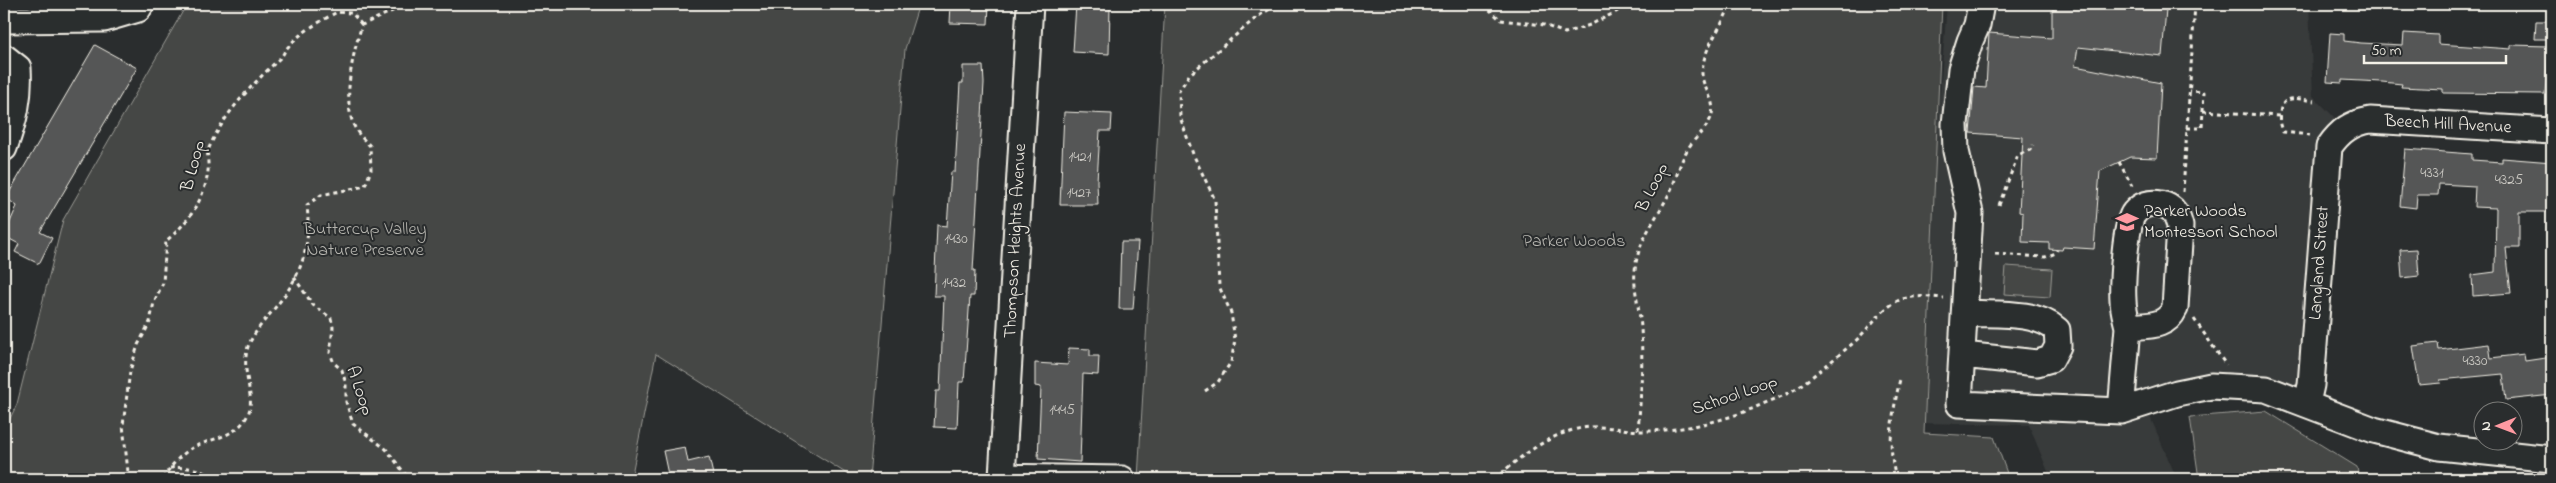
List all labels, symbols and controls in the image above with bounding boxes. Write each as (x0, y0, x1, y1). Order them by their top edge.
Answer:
scale bar (2364, 32, 2506, 64)
text: 50 m (2371, 40, 2402, 62)
street label: Beech Hill Avenue (2383, 109, 2513, 141)
street label: B Loop (174, 137, 213, 195)
street label: Thompson Heights Avenue (998, 142, 1035, 339)
house number: 1421 (1068, 146, 1092, 168)
street label: B Loop (1630, 159, 1676, 218)
house number: 4331 (2420, 162, 2444, 184)
house number: 4325 (2495, 169, 2524, 191)
house number: 1427 (1067, 182, 1091, 204)
place label: Parker Woods Montessori School (2144, 199, 2278, 246)
street label: Langland Street (2303, 205, 2338, 321)
school or university icon: Parker Woods Montessori School (2114, 209, 2140, 235)
park label: Buttercup Valley Nature Preserve (303, 217, 426, 264)
house number: 1430 (944, 228, 968, 250)
park label: Parker Woods (1523, 229, 1625, 255)
house number: 1432 (942, 272, 967, 294)
house number: 4330 (2462, 350, 2488, 372)
street label: A Loop (338, 363, 380, 419)
street label: School Loop (1689, 369, 1781, 423)
house number: 1445 (1049, 399, 1075, 421)
north arrow (2474, 400, 2524, 450)
text: N (2476, 421, 2497, 431)

